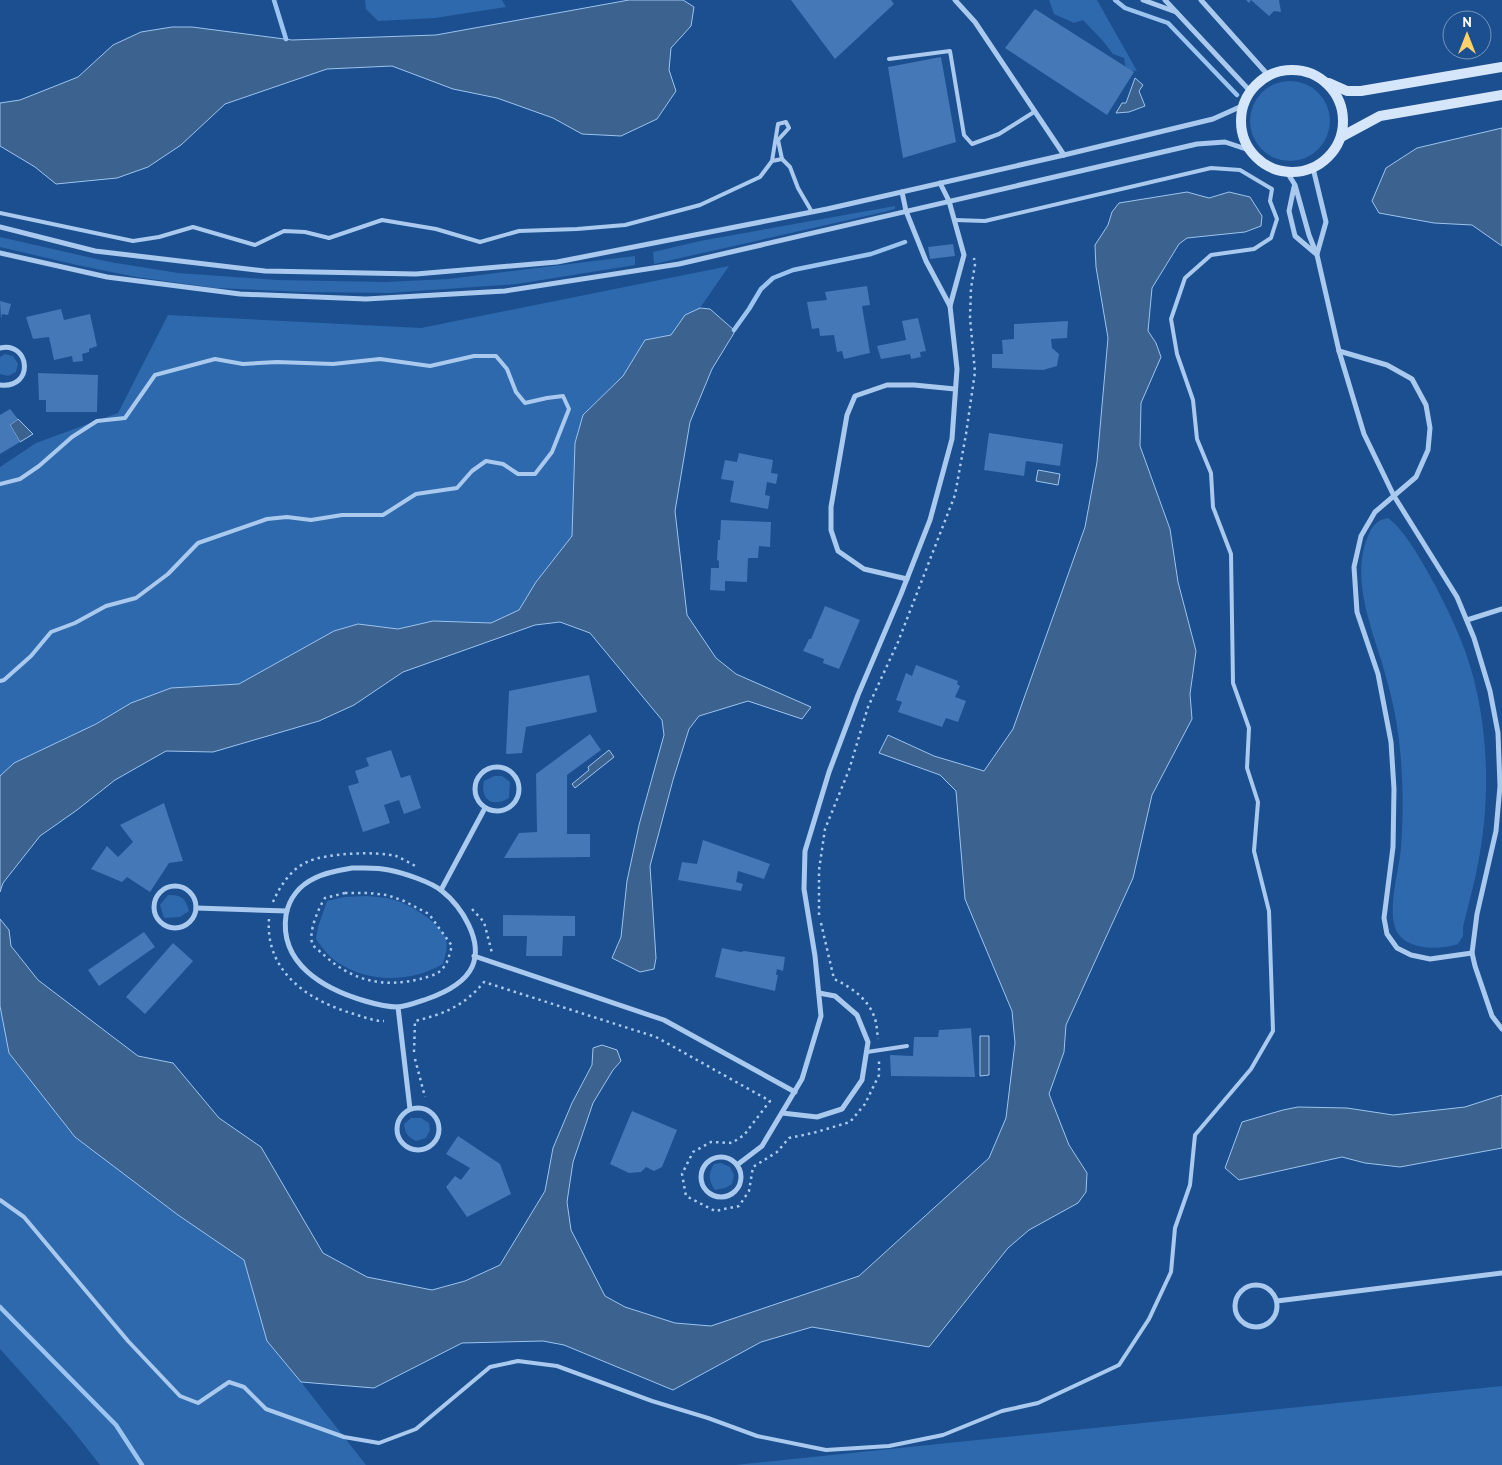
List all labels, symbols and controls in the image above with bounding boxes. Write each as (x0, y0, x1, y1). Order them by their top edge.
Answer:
north arrow (1442, 10, 1492, 60)
text: N (1462, 13, 1472, 31)

